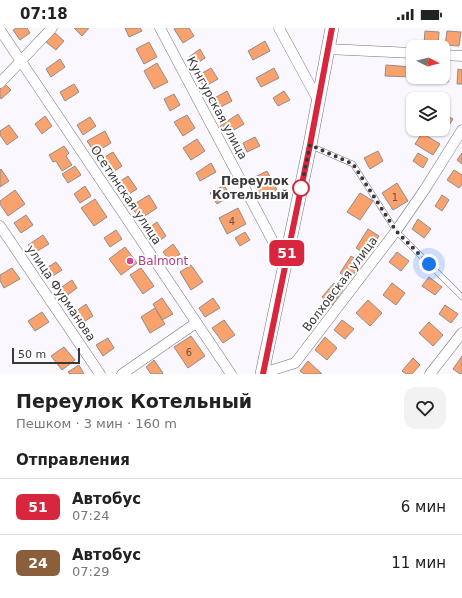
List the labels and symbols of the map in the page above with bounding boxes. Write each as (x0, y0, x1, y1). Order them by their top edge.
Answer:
north arrow (406, 40, 450, 84)
street label: Кунгурская улица (184, 54, 250, 162)
street label: Осетинская улица (88, 143, 164, 247)
place label: Переулок Котельный (212, 174, 289, 202)
marker: Переулок Котельный (292, 179, 310, 197)
house number: 1 (392, 192, 398, 203)
house number: 4 (229, 216, 235, 227)
street label: Волховская улица (300, 234, 380, 334)
line badge: 51 (269, 240, 305, 266)
street label: улица Фурманова (24, 242, 98, 344)
place label: Balmont (138, 254, 189, 268)
your location (419, 254, 439, 274)
marker: Balmont (125, 256, 135, 266)
scale bar (12, 346, 80, 365)
house number: 6 (186, 347, 192, 358)

